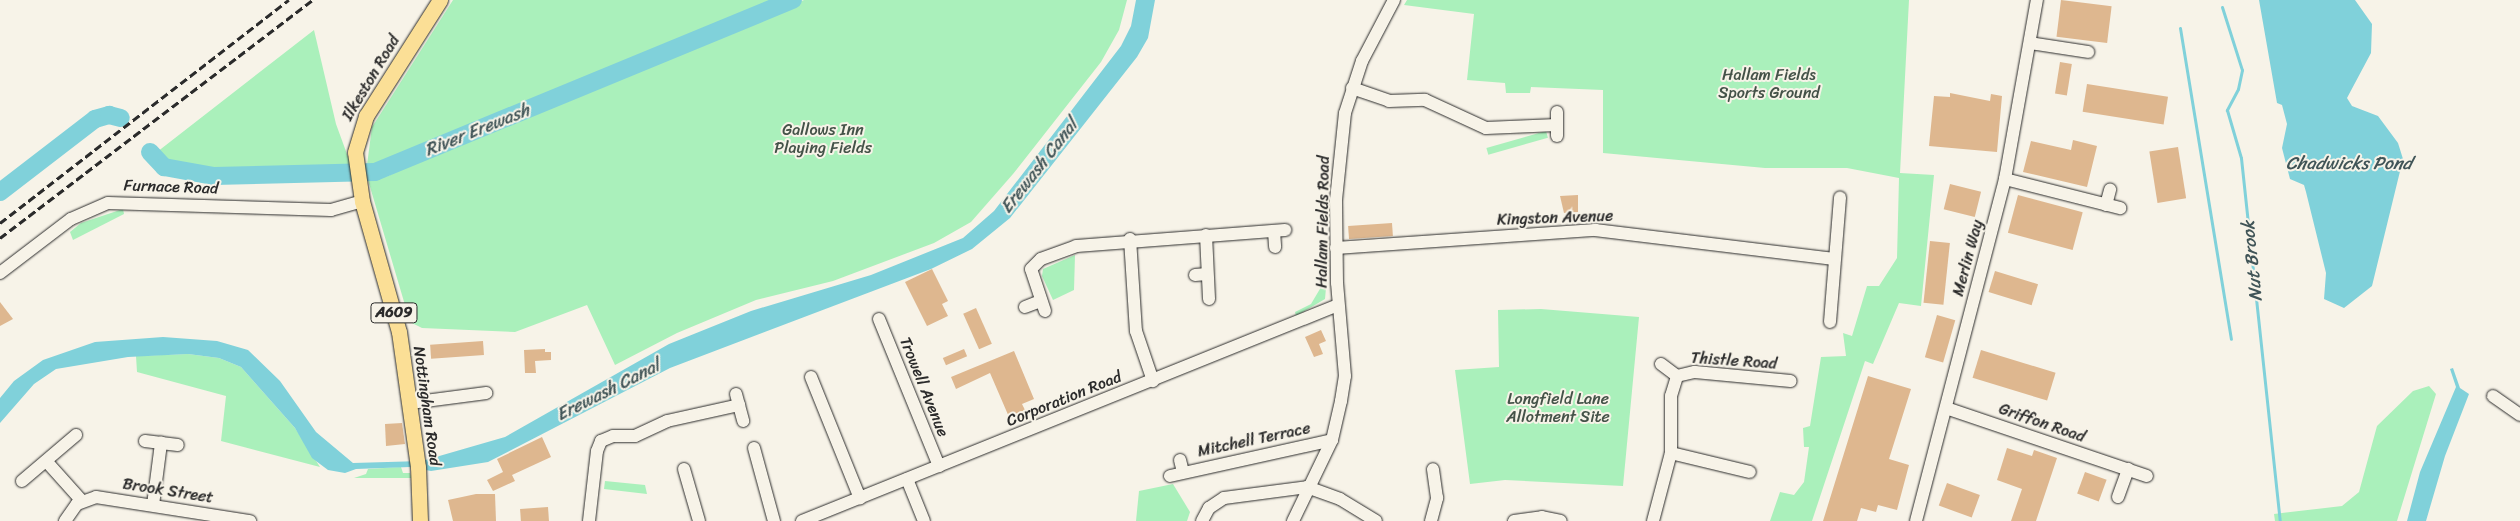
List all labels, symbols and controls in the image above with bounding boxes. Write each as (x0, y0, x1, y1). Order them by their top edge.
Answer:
street label: Ilkeston Road (338, 32, 404, 124)
park label: Hallam Fields Sports Ground (1718, 65, 1820, 103)
water label: River Erewash (422, 99, 532, 161)
water label: Erewash Canal (995, 115, 1083, 217)
park label: Gallows Inn Playing Fields (775, 120, 871, 158)
water label: Chadwicks Pond (2286, 152, 2412, 174)
street label: Hallam Fields Road (1312, 156, 1334, 288)
street label: Furnace Road (123, 176, 219, 198)
street label: Kingston Avenue (1497, 206, 1613, 230)
street label: Merlin Way (1949, 218, 1987, 298)
water label: Nut Brook (2237, 219, 2267, 303)
road number: A609 (370, 300, 418, 326)
street label: Trowell Avenue (895, 334, 953, 440)
street label: Nottingham Road (409, 345, 445, 467)
street label: Thistle Road (1690, 348, 1778, 374)
water label: Erewash Canal (552, 355, 664, 425)
street label: Corporation Road (1004, 367, 1124, 431)
park label: Longfield Lane Allotment Site (1506, 389, 1610, 427)
street label: Griffon Road (1996, 399, 2088, 447)
street label: Mitchell Terrace (1196, 419, 1312, 461)
street label: Brook Street (121, 474, 215, 508)

